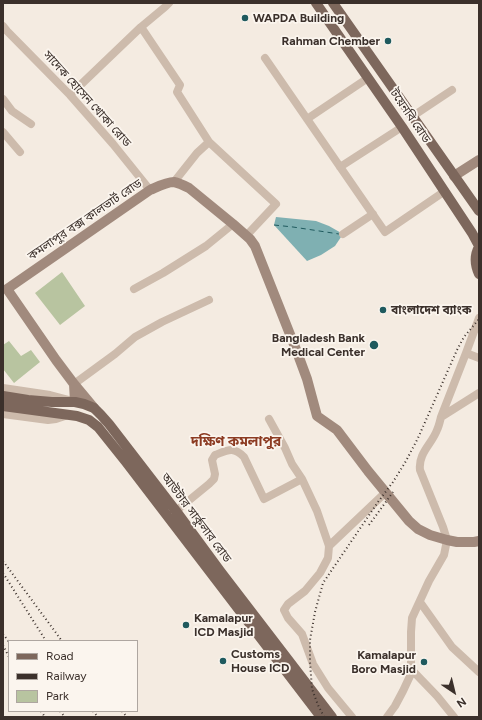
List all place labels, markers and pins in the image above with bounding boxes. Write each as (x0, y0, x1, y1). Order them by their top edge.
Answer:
place label: WAPDA Building (253, 11, 344, 25)
marker: WAPDA Building (240, 13, 250, 23)
place label: Rahman Chember (281, 34, 380, 48)
marker: Rahman Chember (383, 36, 393, 46)
place label: বাংলাদেশ ব্যাংক (391, 303, 472, 317)
marker: বাংলাদেশ ব্যাংক (378, 305, 388, 315)
place label: Bangladesh Bank Medical Center (272, 331, 365, 359)
marker: Bangladesh Bank Medical Center (368, 339, 380, 351)
place label: Kamalapur ICD Masjid (194, 611, 253, 639)
marker: Kamalapur ICD Masjid (181, 620, 191, 630)
place label: Customs House ICD (231, 647, 289, 675)
place label: Kamalapur Boro Masjid (351, 648, 416, 676)
marker: Customs House ICD (218, 656, 228, 666)
marker: Kamalapur Boro Masjid (419, 657, 429, 667)

